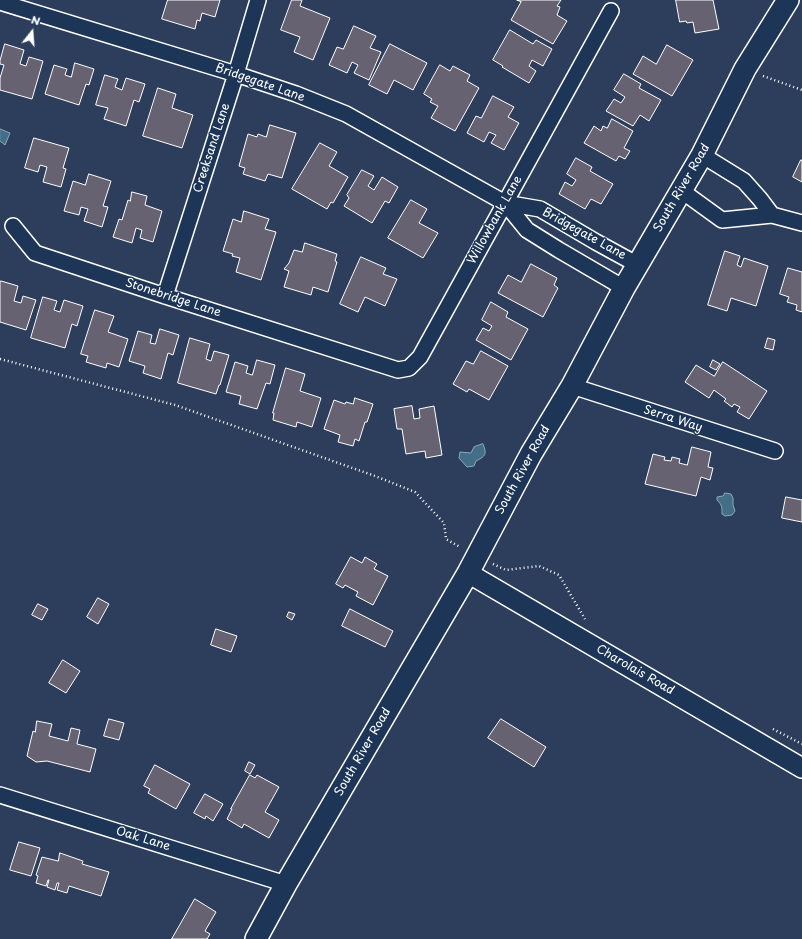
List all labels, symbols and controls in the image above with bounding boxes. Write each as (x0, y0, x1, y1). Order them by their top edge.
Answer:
text: N (29, 11, 42, 29)
north arrow (12, 12, 52, 52)
street label: Bridgegate Lane (213, 61, 307, 105)
street label: Creeksand Lane (191, 101, 233, 195)
street label: South River Road (651, 141, 713, 235)
street label: Willowbank Lane (465, 173, 525, 267)
street label: Bridgegate Lane (539, 205, 629, 263)
street label: Stonebridge Lane (123, 276, 223, 320)
street label: Serra Way (642, 403, 704, 435)
street label: South River Road (493, 423, 553, 517)
street label: Charolais Road (593, 642, 677, 698)
street label: South River Road (332, 705, 394, 799)
street label: Oak Lane (114, 824, 172, 854)

